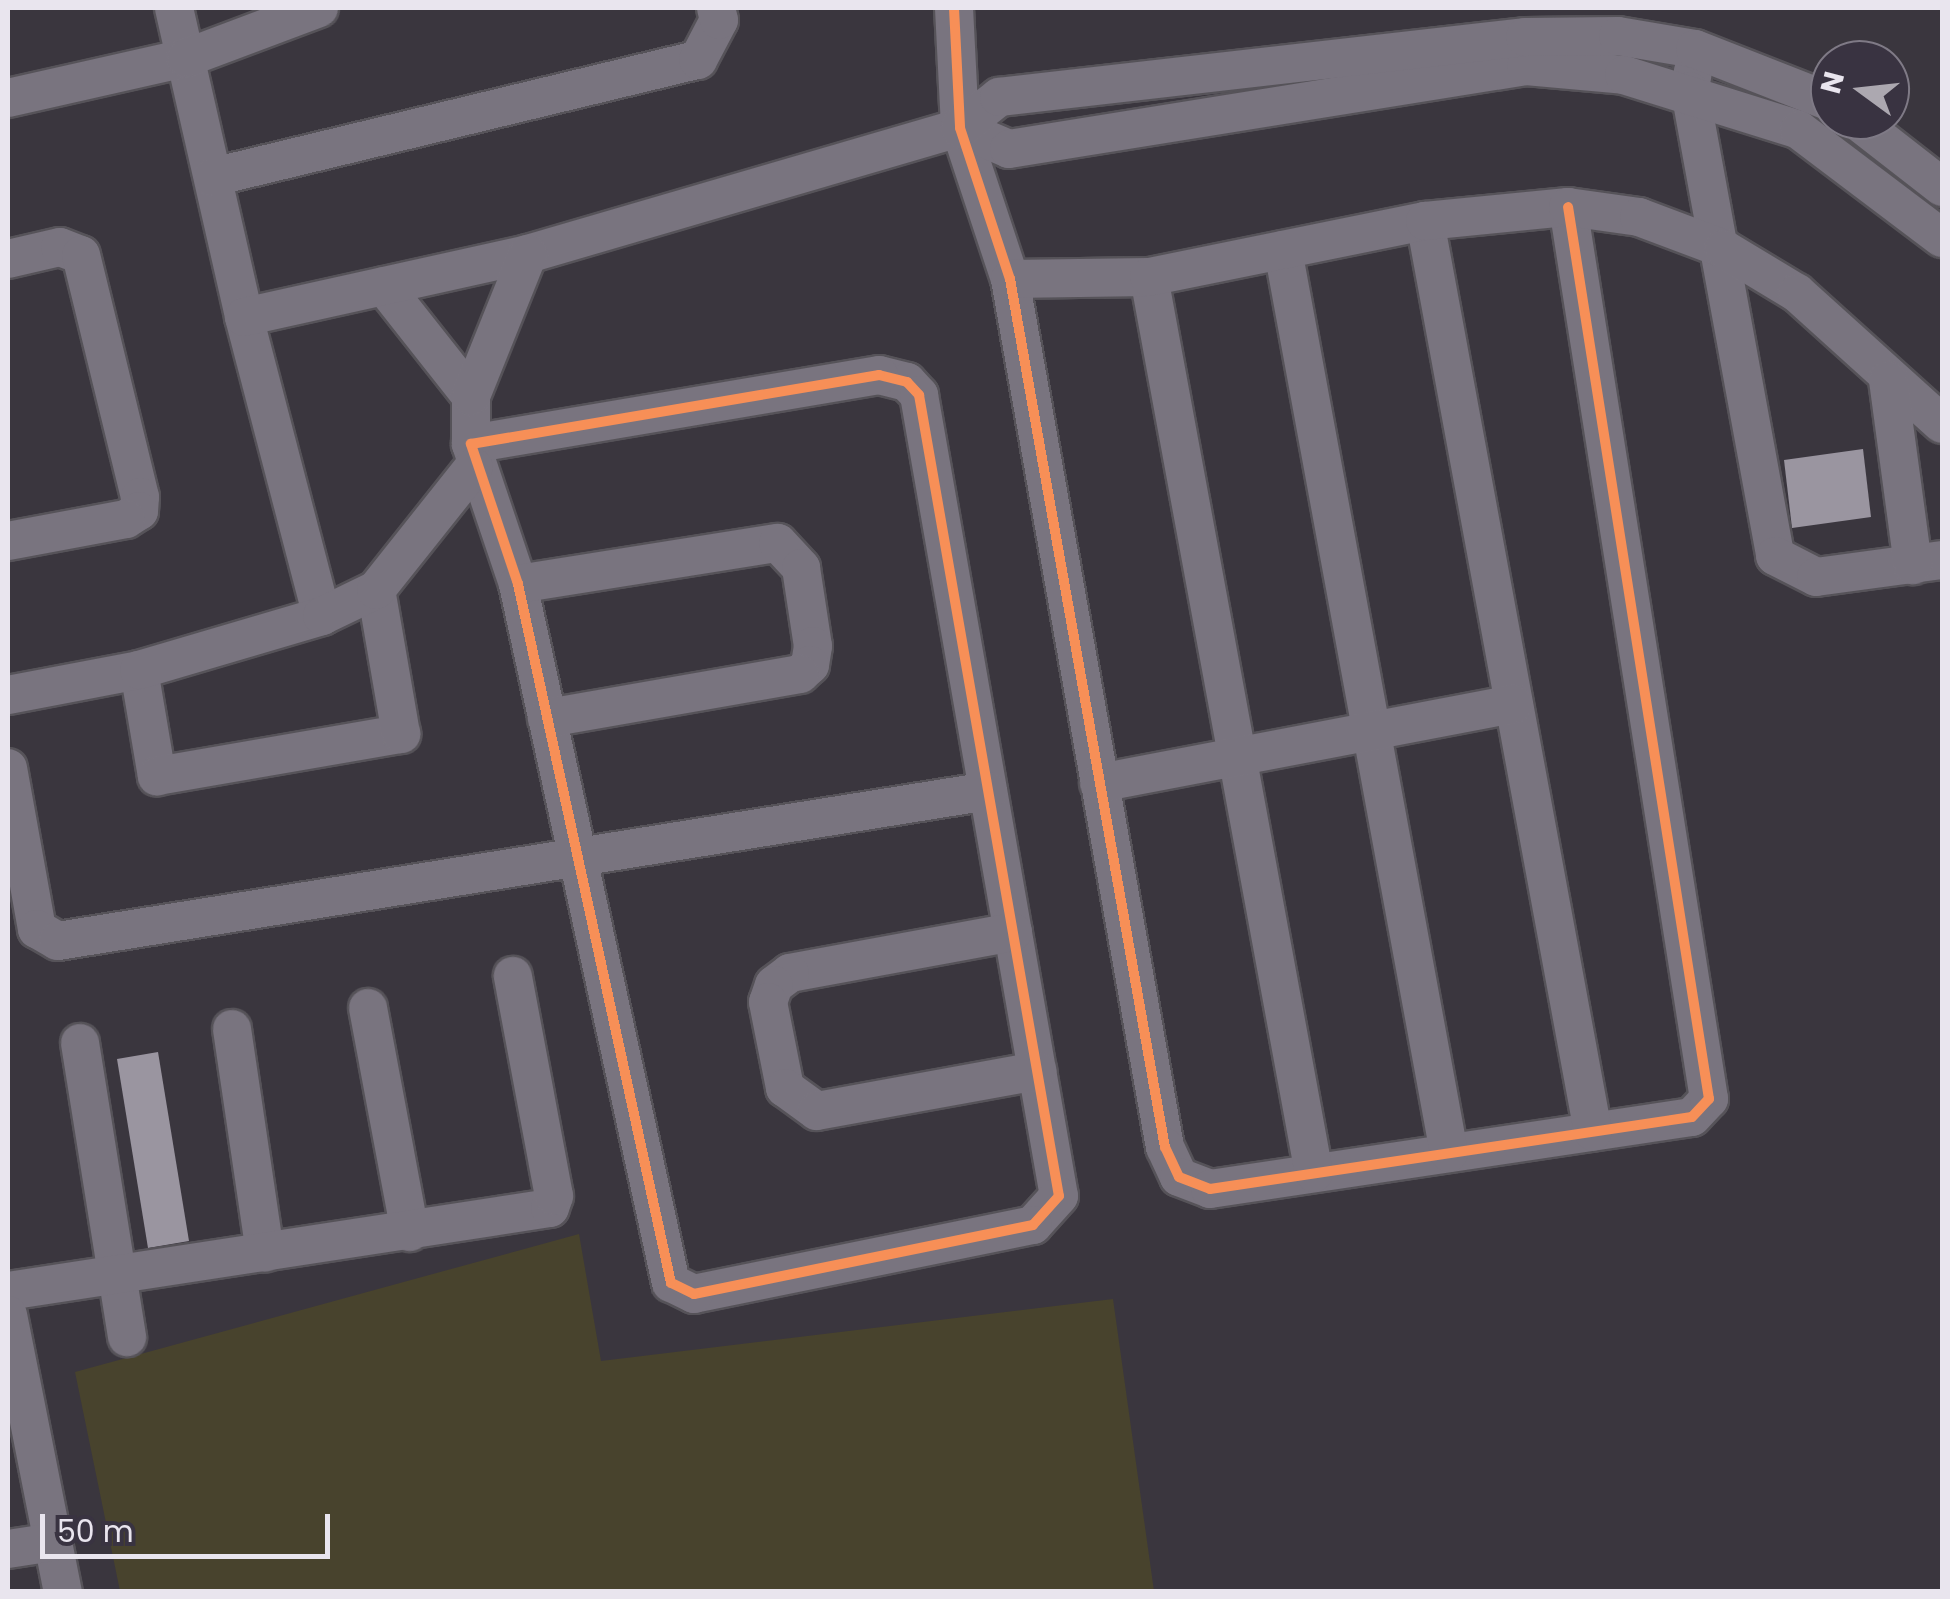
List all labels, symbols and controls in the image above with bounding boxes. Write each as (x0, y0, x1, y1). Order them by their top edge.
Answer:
north arrow (1810, 40, 1910, 140)
text: N (1811, 67, 1854, 98)
scale bar (45, 1494, 335, 1556)
text: 50 m (57, 1510, 134, 1553)

